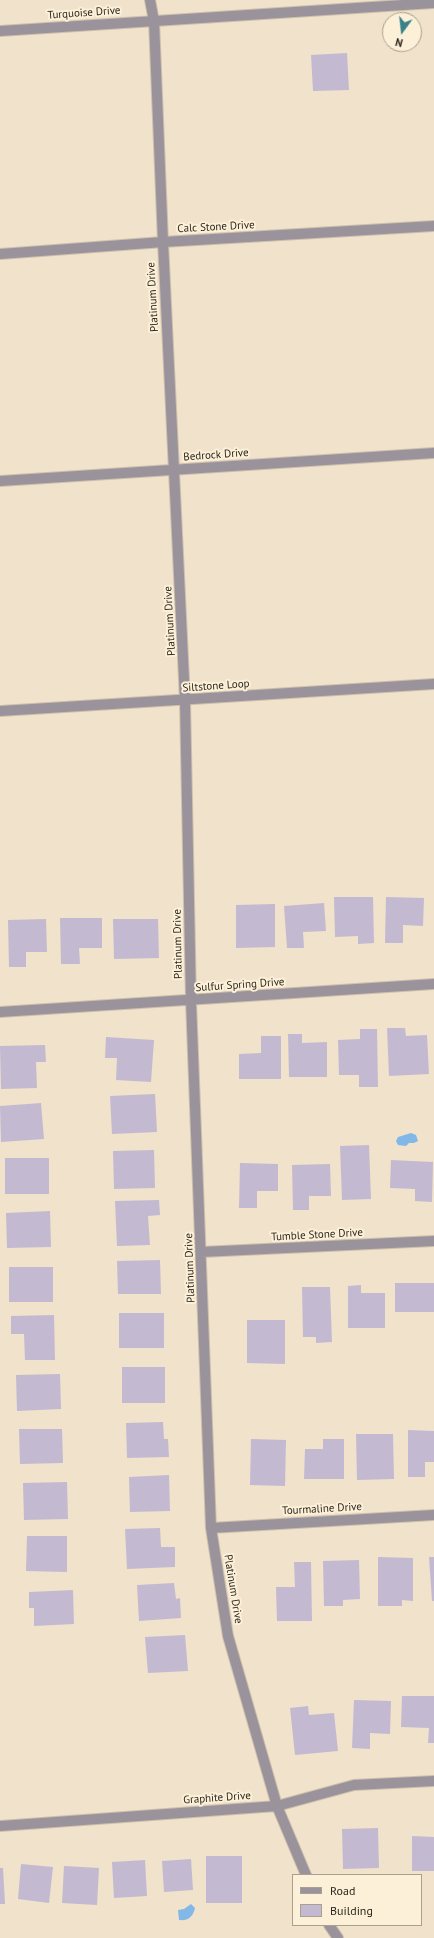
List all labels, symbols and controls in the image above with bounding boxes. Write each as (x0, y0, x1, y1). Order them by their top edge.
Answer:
street label: Turquoise Drive (47, 4, 121, 22)
north arrow (382, 12, 422, 52)
text: N (394, 35, 404, 50)
street label: Calc Stone Drive (177, 218, 255, 236)
street label: Platinum Drive (145, 262, 161, 332)
street label: Bedrock Drive (183, 446, 249, 464)
street label: Platinum Drive (162, 586, 178, 656)
street label: Siltstone Loop (182, 677, 250, 695)
street label: Platinum Drive (171, 909, 185, 979)
street label: Sulfur Spring Drive (195, 975, 285, 995)
street label: Tumble Stone Drive (271, 1226, 363, 1244)
street label: Platinum Drive (182, 1233, 198, 1303)
street label: Tourmaline Drive (282, 1500, 362, 1518)
street label: Platinum Drive (221, 1553, 245, 1625)
street label: Graphite Drive (183, 1789, 251, 1807)
legend (292, 1874, 422, 1926)
text: Road (330, 1883, 355, 1898)
text: Building (330, 1903, 373, 1918)

